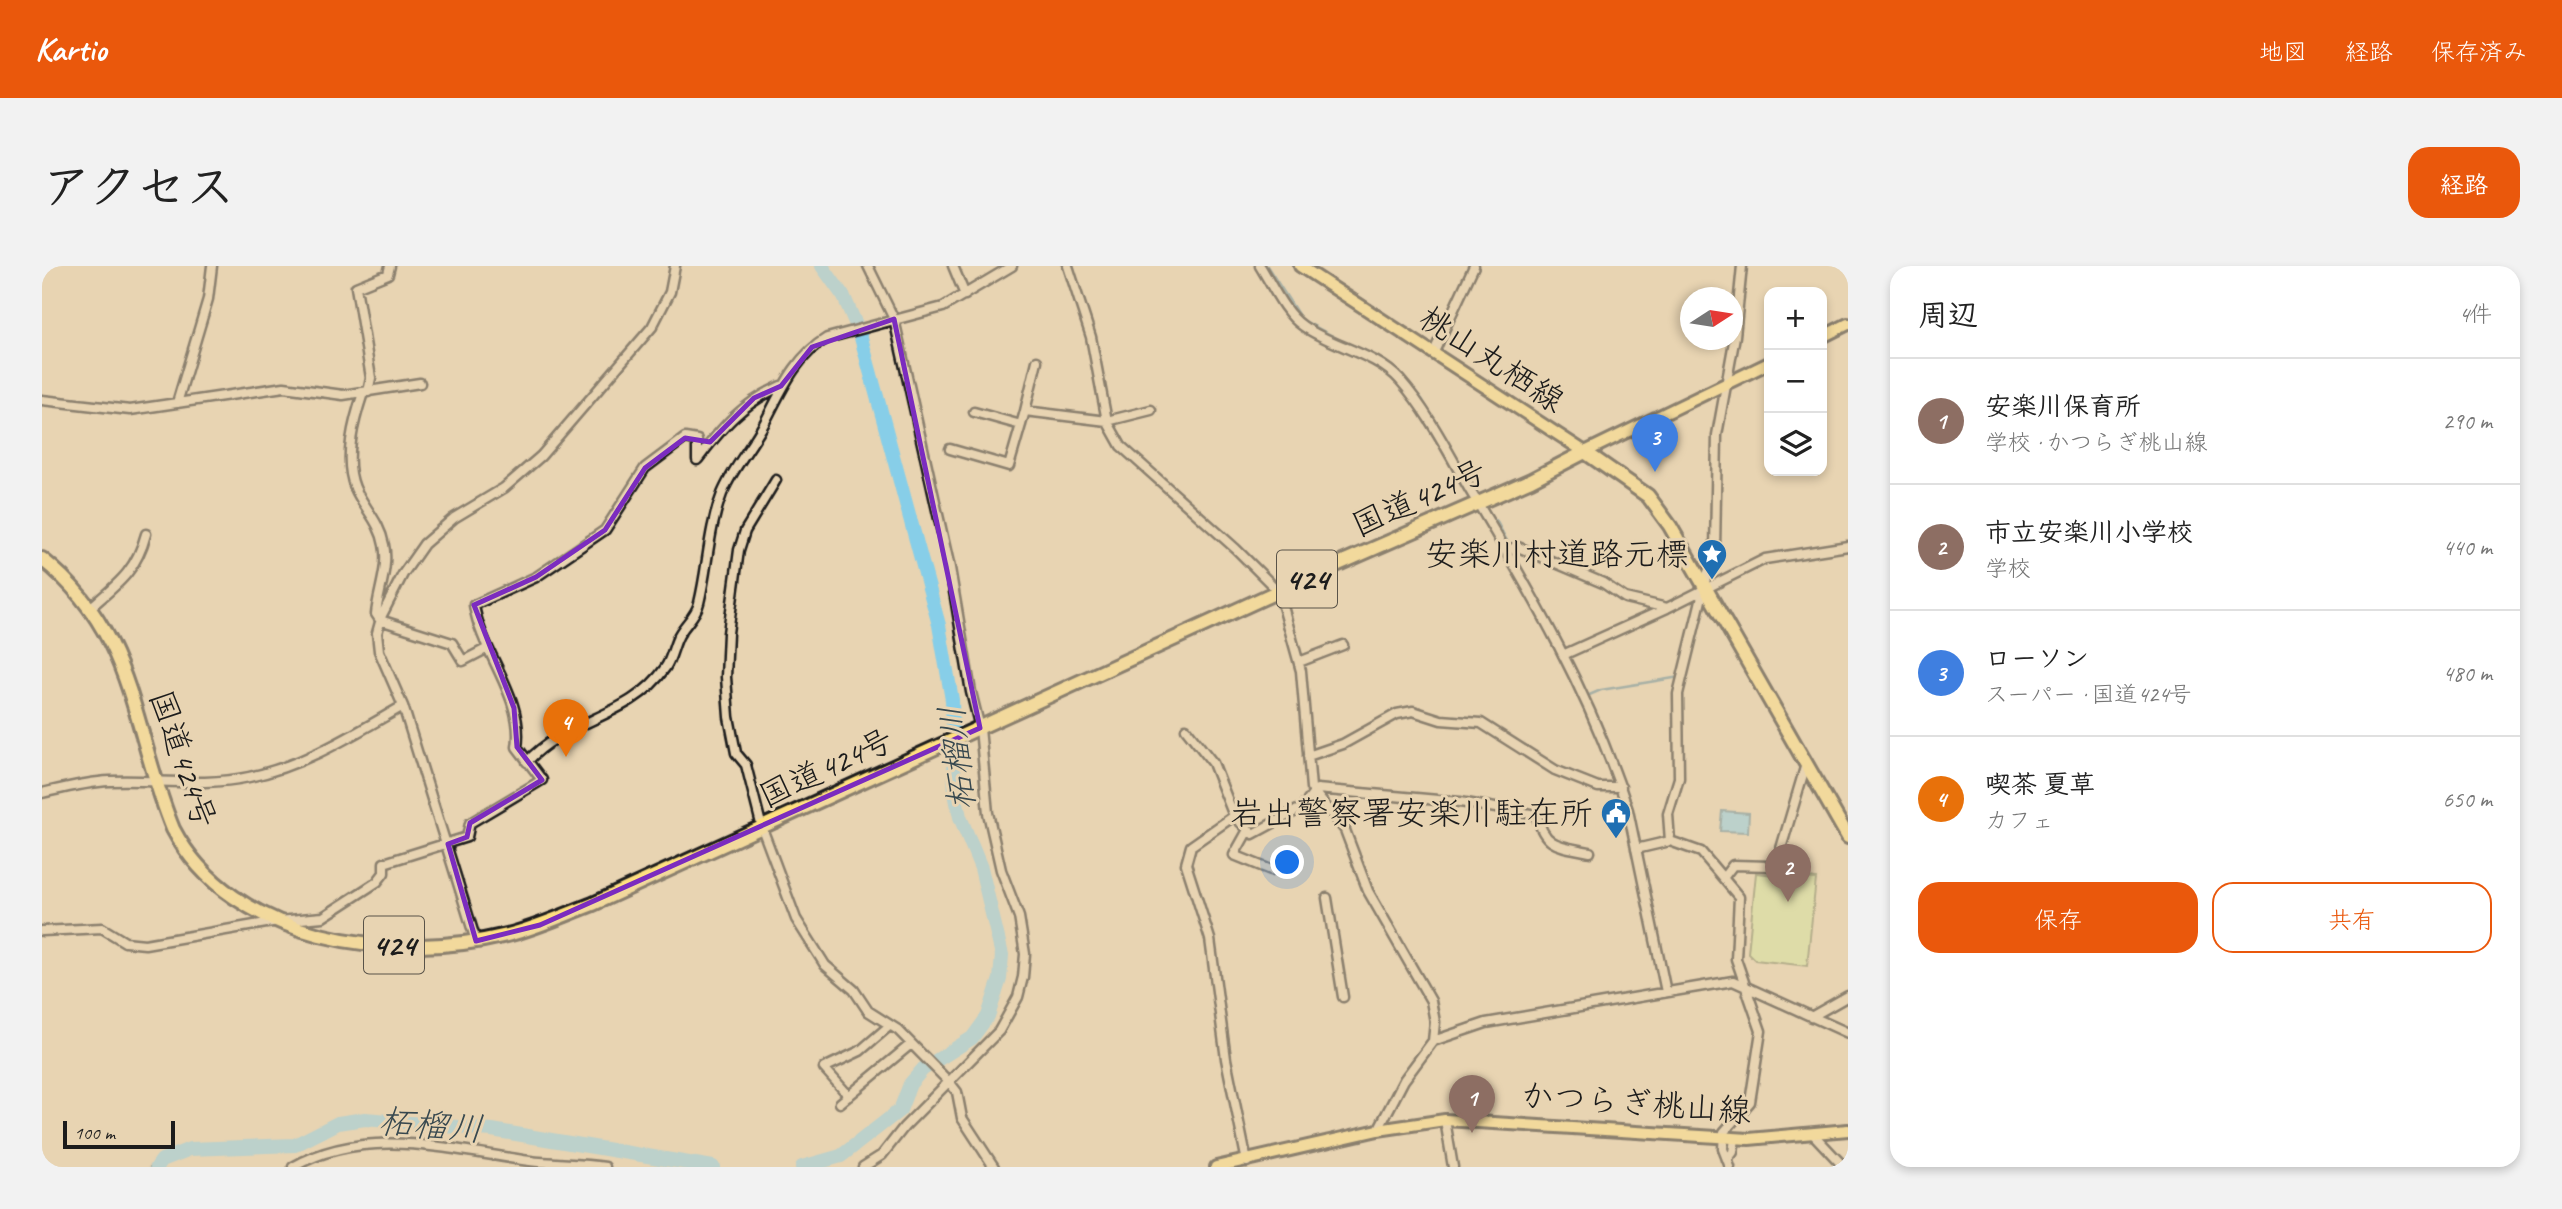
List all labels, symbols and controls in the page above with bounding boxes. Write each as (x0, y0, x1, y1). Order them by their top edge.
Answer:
text: Kartio (35, 28, 106, 70)
text: 地図 (2259, 37, 2307, 67)
text: 経路 (2345, 37, 2393, 67)
text: 保存済み (2431, 37, 2527, 67)
button: 経路 (2408, 147, 2520, 218)
text: アクセス (42, 156, 235, 218)
north arrow (1680, 287, 1743, 350)
map controls (1764, 287, 1827, 476)
button: + (1764, 287, 1827, 350)
street label: 桃山丸栖線 (1411, 296, 1573, 422)
text: 周辺 (1918, 296, 1978, 334)
text: 4件 (2459, 300, 2492, 329)
button: − (1764, 350, 1827, 413)
text: 安楽川保育所 (1985, 390, 2141, 423)
text: 1 (1936, 407, 1946, 436)
text: 290 m (2443, 407, 2492, 436)
button: layers (1764, 413, 1827, 476)
pin: 3 (1632, 414, 1678, 472)
text: 学校 · かつらぎ桃山線 (1985, 428, 2207, 457)
street label: 国道424号 (1345, 450, 1493, 546)
text: 市立安楽川小学校 (1985, 516, 2193, 549)
place label: 安楽川村道路元標 (1425, 533, 1689, 575)
text: 2 (1936, 533, 1946, 562)
text: 440 m (2443, 533, 2492, 562)
place icon: 安楽川村道路元標 (1695, 537, 1729, 581)
road number: 424 (1277, 550, 1337, 608)
text: 学校 (1985, 554, 2031, 583)
text: ローソン (1985, 642, 2089, 675)
text: 3 (1936, 659, 1946, 688)
text: 480 m (2443, 659, 2492, 688)
text: スーパー · 国道424号 (1985, 680, 2192, 709)
street label: 国道424号 (140, 684, 226, 834)
pin: 4 (543, 699, 589, 757)
water label: 柘榴川 (929, 703, 985, 813)
street label: 国道424号 (752, 719, 900, 817)
text: 喫茶 夏草 (1985, 768, 2095, 801)
text: 4 (1936, 785, 1946, 814)
text: 650 m (2443, 785, 2492, 814)
place label: 岩出警察署安楽川駐在所 (1230, 792, 1593, 834)
public building icon: 岩出警察署安楽川駐在所 (1599, 796, 1633, 840)
text: カフェ (1985, 806, 2054, 835)
pin: 2 (1765, 844, 1811, 902)
your location (1270, 845, 1304, 879)
button: 保存 (1918, 882, 2198, 953)
button: 共有 (2212, 882, 2492, 953)
road number: 424 (364, 916, 424, 974)
street label: かつらぎ桃山線 (1519, 1074, 1753, 1132)
pin: 1 (1449, 1075, 1495, 1133)
water label: 柘榴川 (377, 1098, 485, 1152)
scale bar (63, 1118, 175, 1150)
text: 100 m (74, 1121, 115, 1145)

